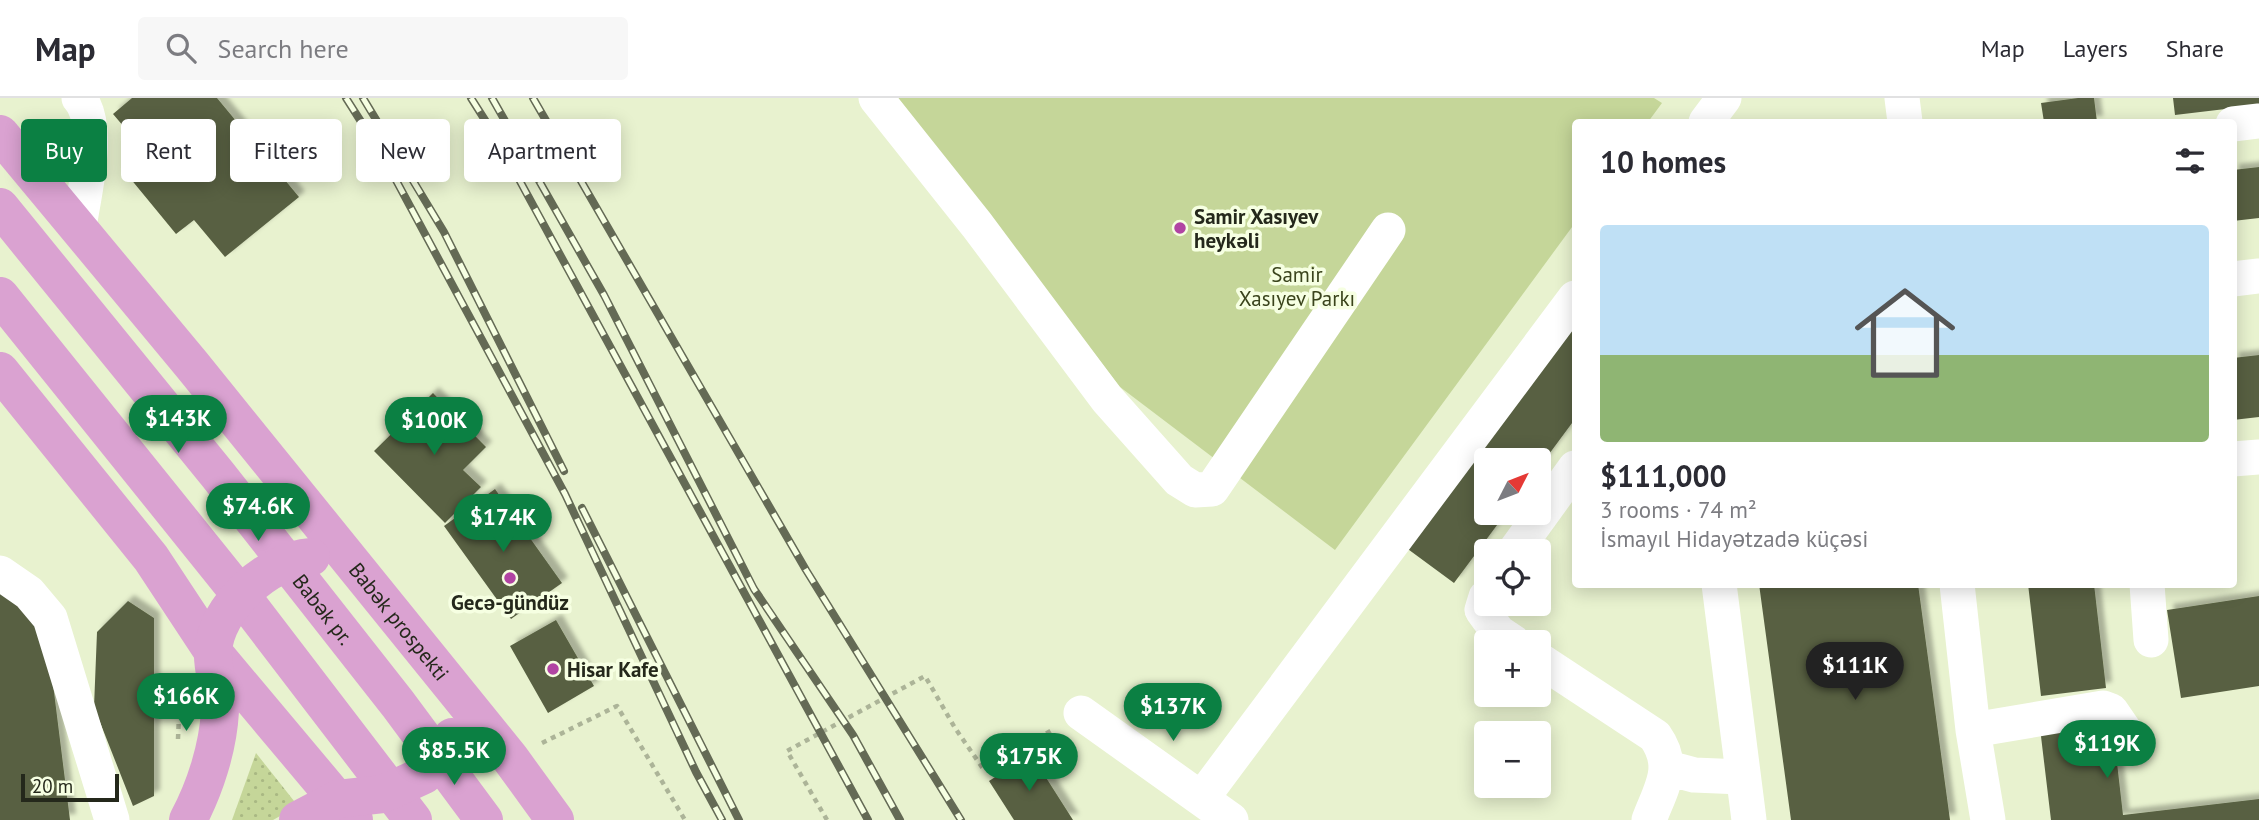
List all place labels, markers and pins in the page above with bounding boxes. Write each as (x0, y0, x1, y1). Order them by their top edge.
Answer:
place label: Samir Xasıyev heykəli (1194, 203, 1319, 254)
marker: Samir Xasıyev heykəli (1172, 220, 1188, 236)
pin: $143K (129, 396, 227, 455)
pin: $100K (385, 398, 483, 457)
pin: $74.6K (201, 484, 315, 543)
pin: $174K (454, 494, 552, 554)
marker: Gecə-gündüz (502, 570, 518, 586)
place label: Gecə-gündüz (451, 589, 569, 616)
pin: $111K (1806, 642, 1904, 702)
place label: Hisar Kafe (567, 656, 659, 683)
marker: Hisar Kafe (545, 661, 561, 677)
pin: $166K (137, 674, 235, 733)
pin: $137K (1124, 684, 1222, 743)
pin: $119K (2058, 720, 2156, 780)
pin: $85.5K (397, 728, 511, 787)
pin: $175K (980, 734, 1078, 793)

